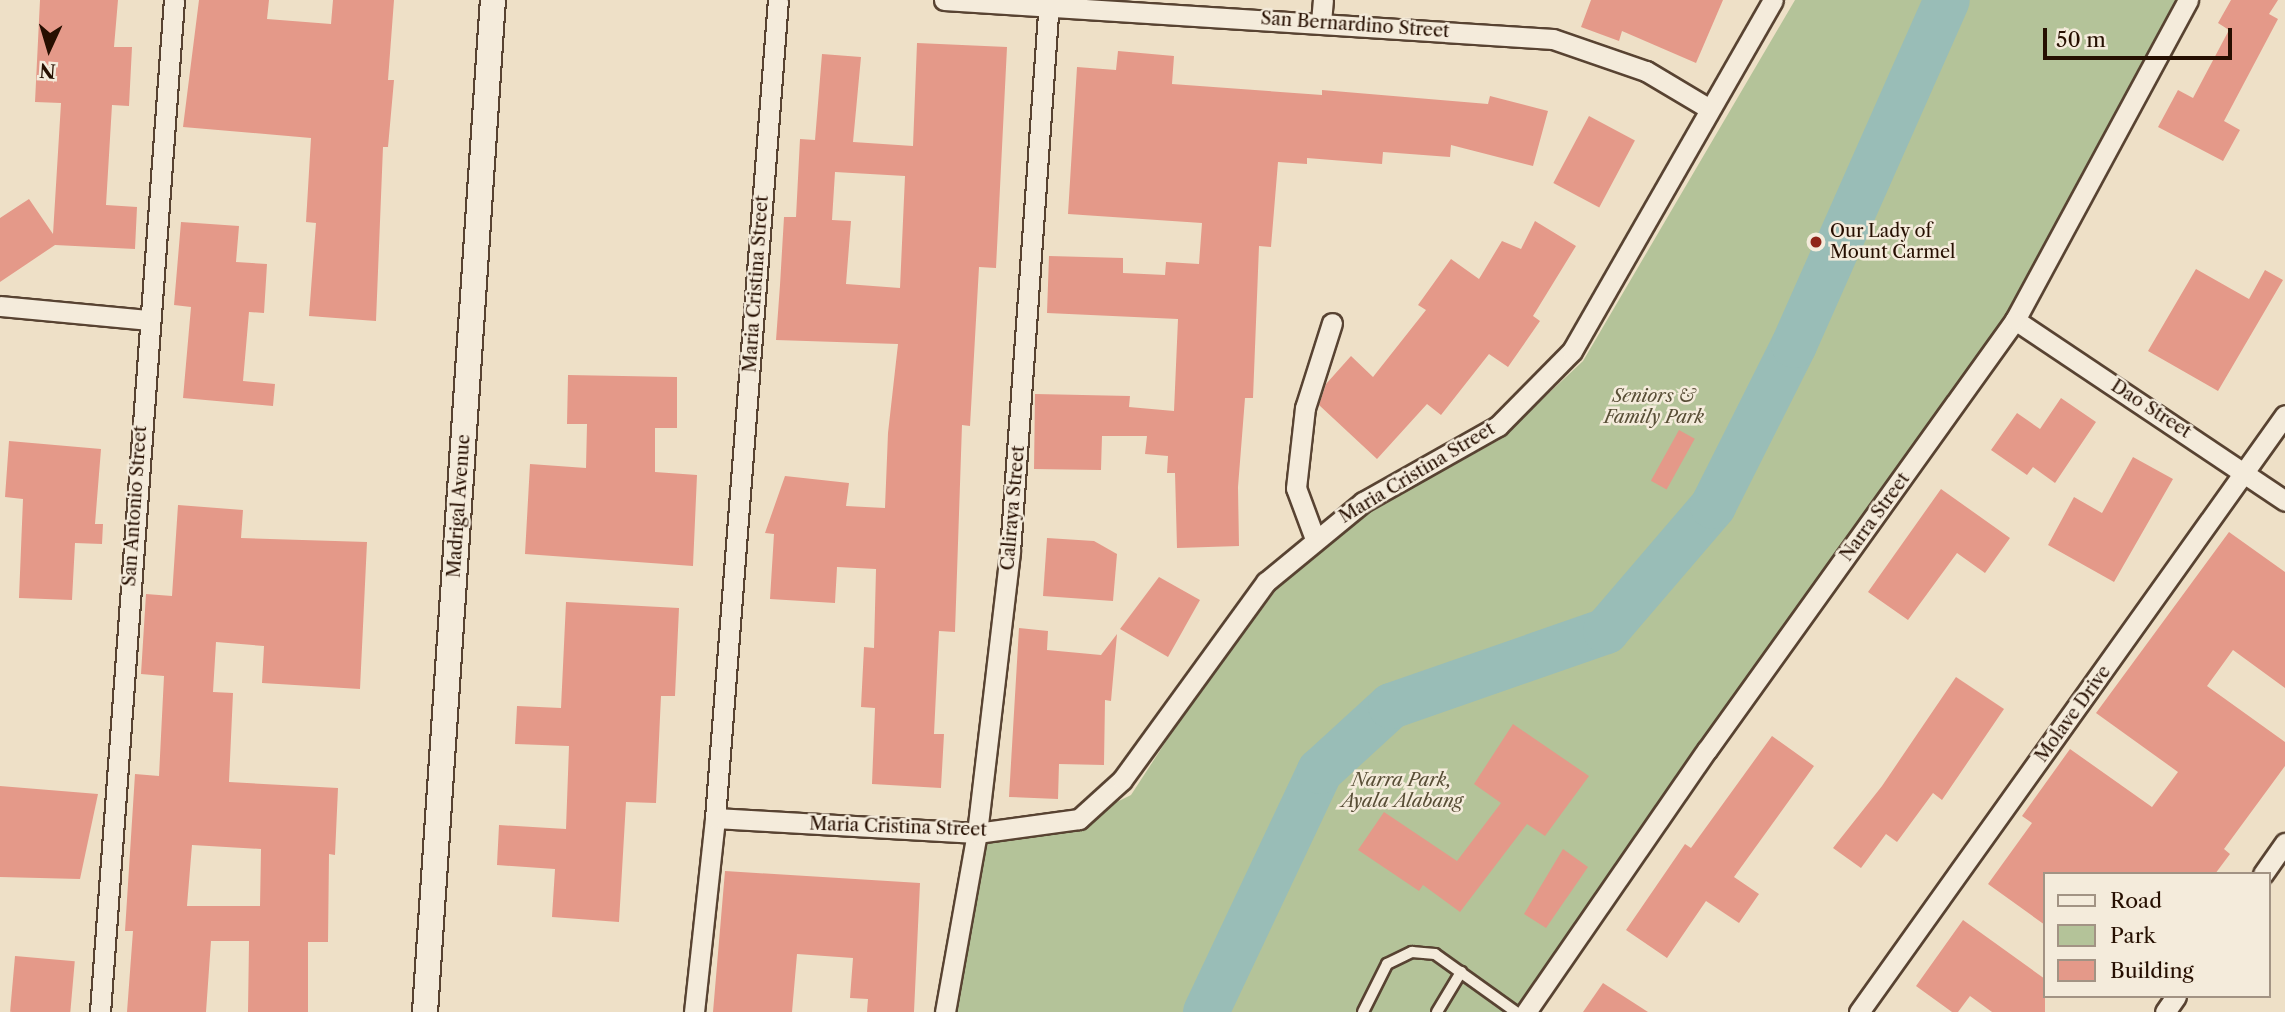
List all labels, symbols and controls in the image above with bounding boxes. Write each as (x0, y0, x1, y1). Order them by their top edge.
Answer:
street label: San Bernardino Street (1260, 8, 1450, 42)
north arrow (14, 14, 84, 84)
scale bar (2047, 14, 2236, 58)
text: 50 m (2056, 27, 2106, 52)
text: N (38, 58, 57, 82)
street label: Maria Cristina Street (739, 194, 773, 374)
place label: Our Lady of Mount Carmel (1830, 221, 1955, 264)
marker: Our Lady of Mount Carmel (1808, 234, 1824, 250)
street label: Dao Street (2107, 375, 2195, 443)
park label: Seniors & Family Park (1604, 386, 1704, 428)
street label: Maria Cristina Street (1335, 418, 1499, 528)
street label: San Antonio Street (119, 425, 151, 587)
street label: Madrigal Avenue (443, 433, 475, 579)
street label: Caliraya Street (997, 445, 1029, 571)
street label: Narra Street (1836, 468, 1914, 566)
street label: Molave Drive (2031, 662, 2115, 766)
park label: Narra Park, Ayala Alabang (1341, 770, 1463, 812)
street label: Maria Cristina Street (809, 813, 987, 841)
legend (2044, 872, 2271, 998)
text: Road (2110, 888, 2162, 913)
text: Park (2110, 923, 2156, 948)
text: Building (2110, 958, 2194, 983)

